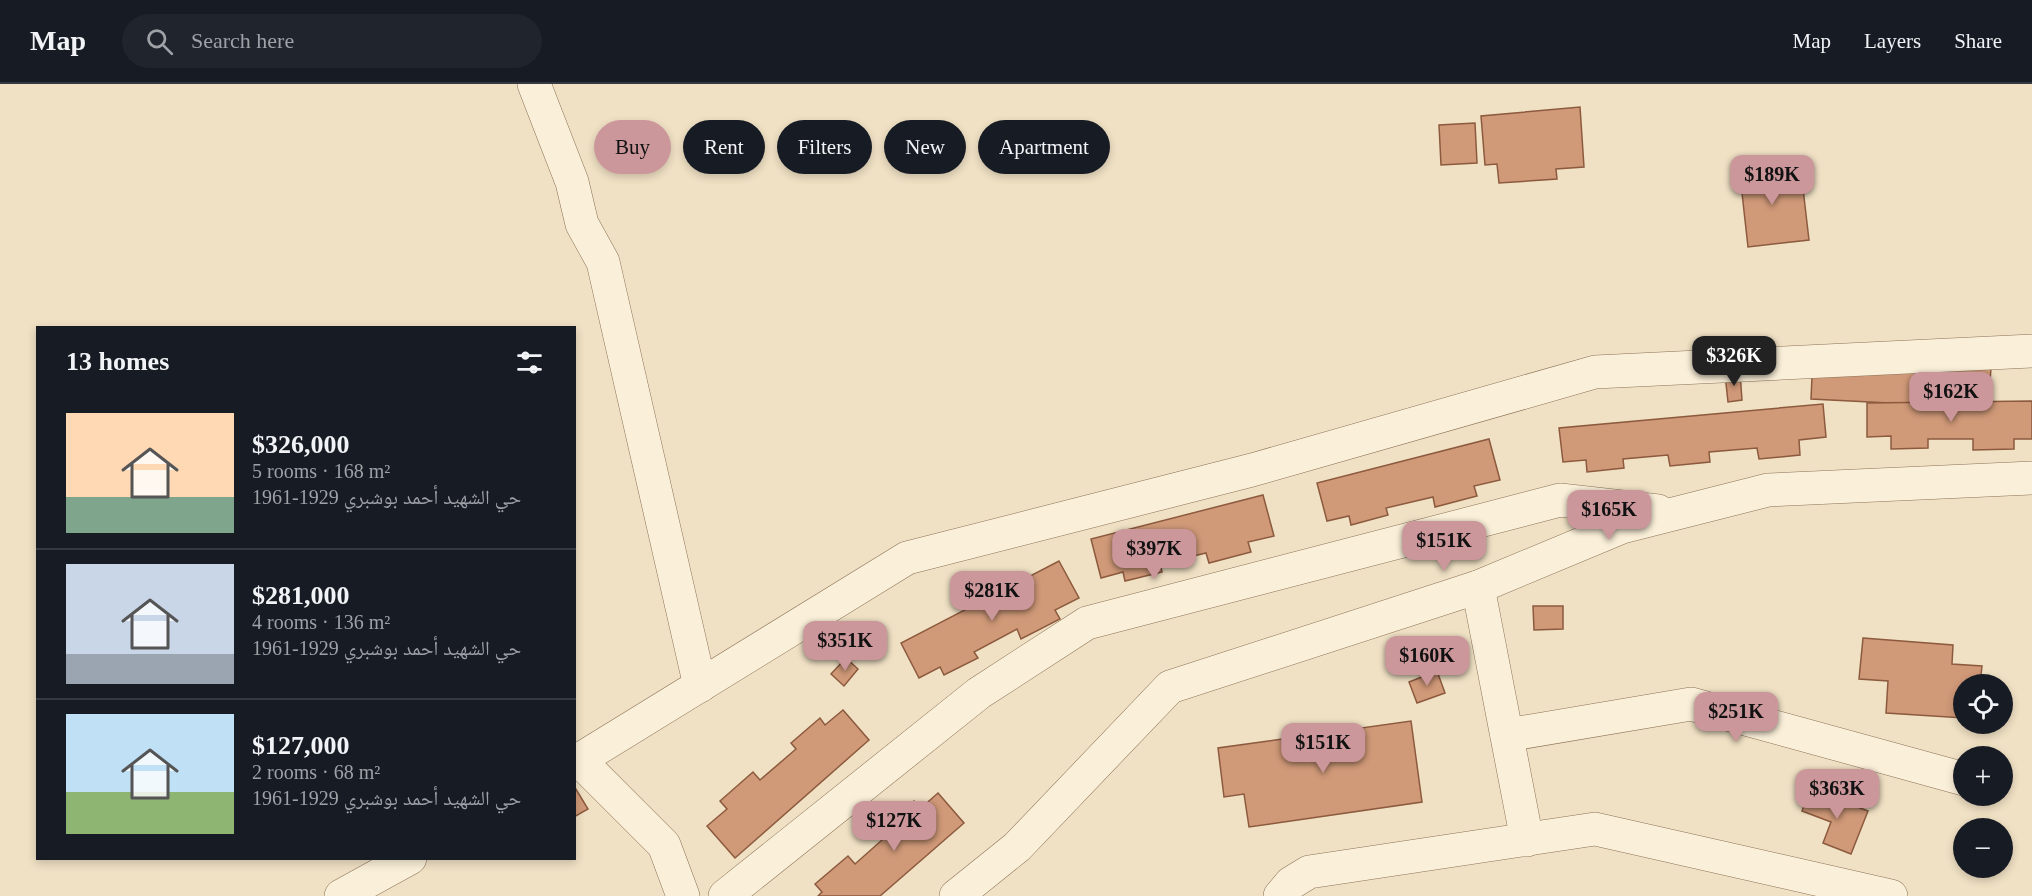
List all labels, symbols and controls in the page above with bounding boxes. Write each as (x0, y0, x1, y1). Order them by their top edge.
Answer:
search box (122, 14, 542, 68)
text: Map (30, 25, 86, 56)
icon: search (143, 25, 176, 58)
text: Search here (191, 28, 294, 53)
text: Map (1793, 29, 1831, 53)
text: Layers (1864, 29, 1921, 53)
text: Share (1954, 29, 2002, 53)
chip: Buy (594, 120, 671, 174)
chip: Rent (683, 120, 765, 174)
chip: Filters (777, 120, 872, 174)
chip: New (884, 120, 966, 174)
chip: Apartment (978, 120, 1110, 174)
pin: $189K (1730, 155, 1814, 206)
text: $189K (1744, 163, 1800, 185)
pin: $326K (1692, 336, 1776, 387)
text: $326K (1706, 344, 1762, 366)
icon: filters (513, 346, 546, 379)
text: 13 homes (66, 347, 169, 376)
pin: $162K (1909, 372, 1993, 423)
text: $162K (1923, 380, 1979, 402)
text: $326,000 (252, 430, 350, 459)
icon: home (114, 437, 186, 509)
text: 5 rooms · 168 m² (252, 460, 390, 482)
text: حي الشهيد أحمد بوشبري 1929-1961 (252, 486, 521, 508)
pin: $165K (1567, 490, 1651, 541)
text: $165K (1581, 498, 1637, 520)
pin: $151K (1402, 521, 1486, 572)
pin: $397K (1112, 529, 1196, 580)
text: $151K (1416, 529, 1472, 551)
text: $397K (1126, 537, 1182, 559)
pin: $281K (950, 571, 1034, 622)
text: $281K (964, 579, 1020, 601)
text: $281,000 (252, 581, 350, 610)
icon: home (114, 588, 186, 660)
text: 4 rooms · 136 m² (252, 611, 390, 633)
pin: $351K (803, 621, 887, 672)
text: $351K (817, 629, 873, 651)
pin: $160K (1385, 636, 1469, 687)
text: حي الشهيد أحمد بوشبري 1929-1961 (252, 637, 521, 659)
text: $160K (1399, 644, 1455, 666)
map controls (1953, 674, 2013, 878)
button: locate (1953, 674, 2013, 734)
pin: $251K (1694, 692, 1778, 743)
text: $251K (1708, 700, 1764, 722)
pin: $151K (1281, 723, 1365, 774)
text: $127,000 (252, 731, 350, 760)
text: $151K (1295, 731, 1351, 753)
icon: home (114, 738, 186, 810)
button: + (1953, 746, 2013, 806)
text: 2 rooms · 68 m² (252, 761, 380, 783)
pin: $363K (1795, 769, 1879, 820)
text: $363K (1809, 777, 1865, 799)
text: حي الشهيد أحمد بوشبري 1929-1961 (252, 787, 521, 809)
pin: $127K (852, 801, 936, 852)
text: $127K (866, 809, 922, 831)
button: − (1953, 818, 2013, 878)

